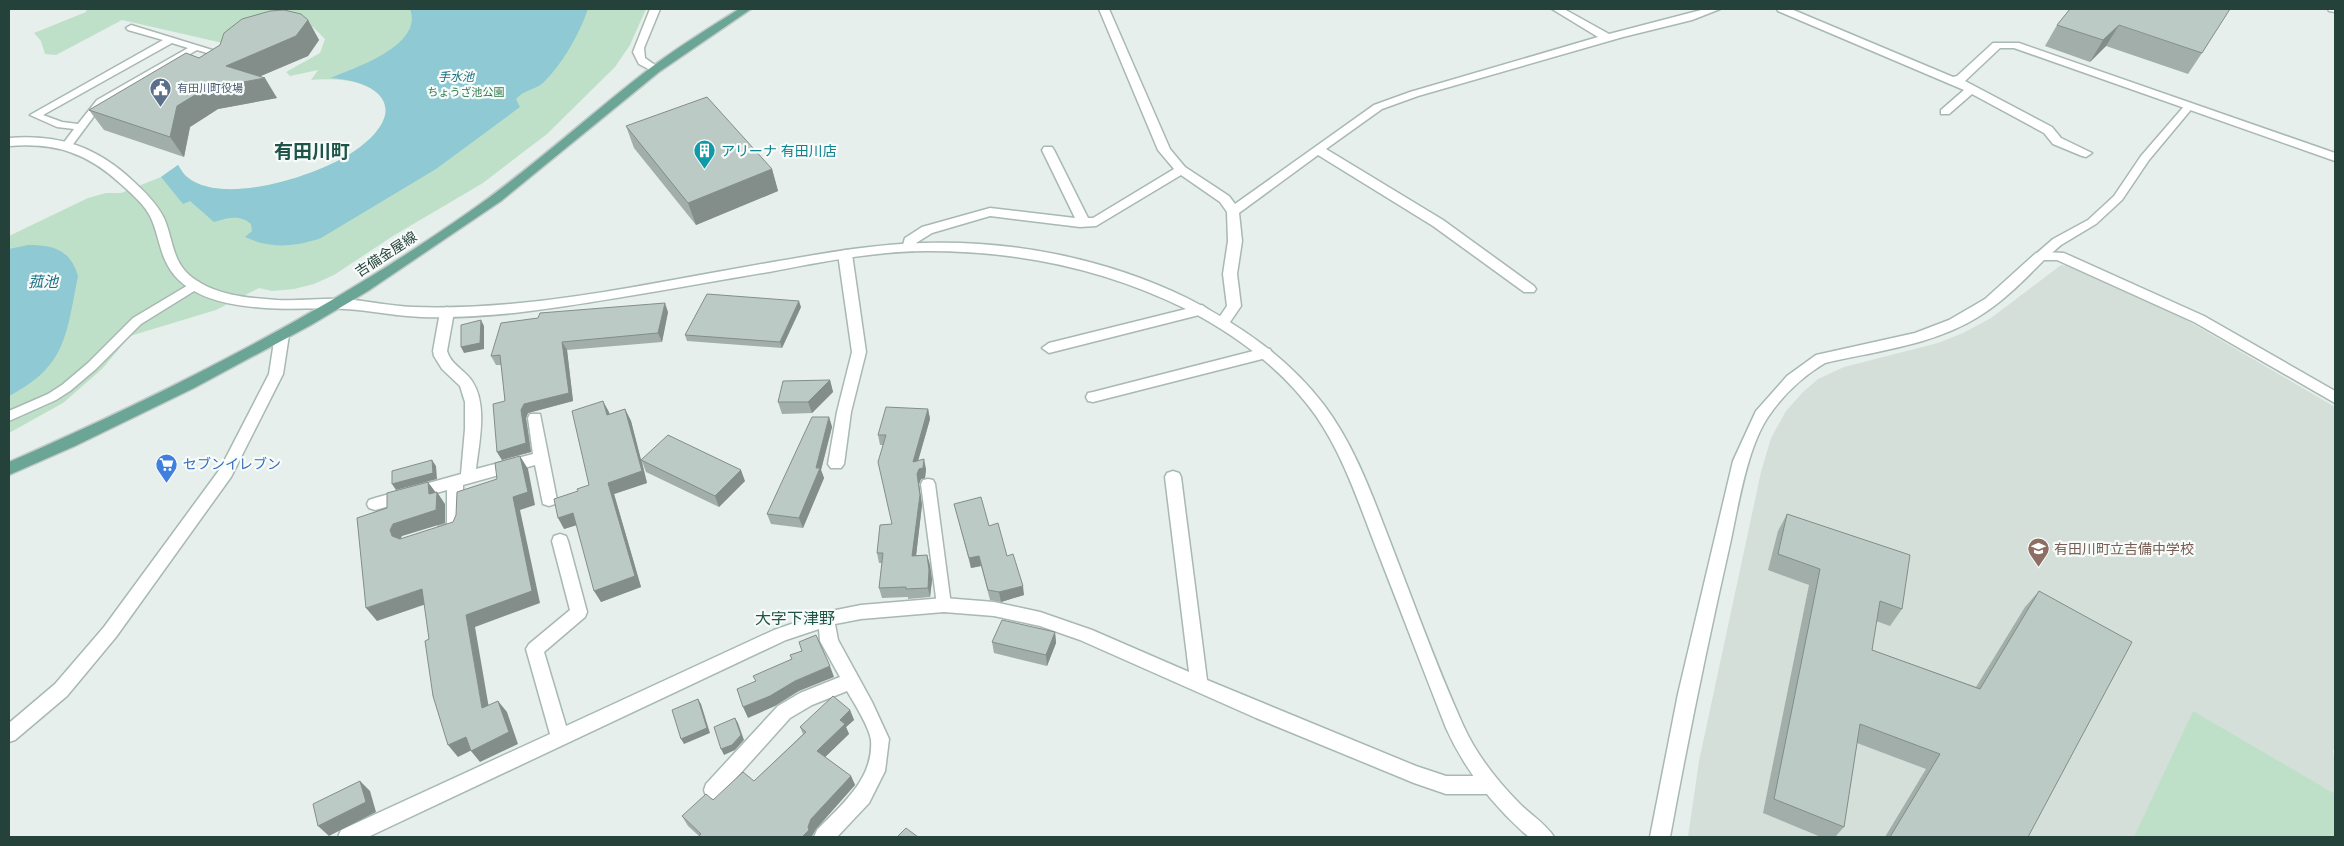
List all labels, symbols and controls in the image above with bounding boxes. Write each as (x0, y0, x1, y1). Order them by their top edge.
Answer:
water label: 手水池 (438, 69, 475, 84)
public building icon: 有田川町役場 (149, 76, 173, 107)
place label: 有田川町役場 (177, 81, 243, 95)
park label: ちょうざ池公園 (428, 85, 505, 99)
building icon: アリーナ 有田川店 (693, 139, 717, 170)
district label: 有田川町 (274, 140, 350, 163)
place label: アリーナ 有田川店 (721, 142, 837, 160)
street label: 吉備金屋線 (352, 227, 420, 281)
water label: 菰池 (28, 272, 60, 291)
supermarket icon: セブンイレブン (155, 452, 179, 483)
place label: セブンイレブン (183, 455, 281, 473)
school or university icon: 有田川町立吉備中学校 (2026, 537, 2050, 568)
place label: 有田川町立吉備中学校 (2054, 540, 2194, 558)
district label: 大字下津野 (755, 609, 835, 628)

